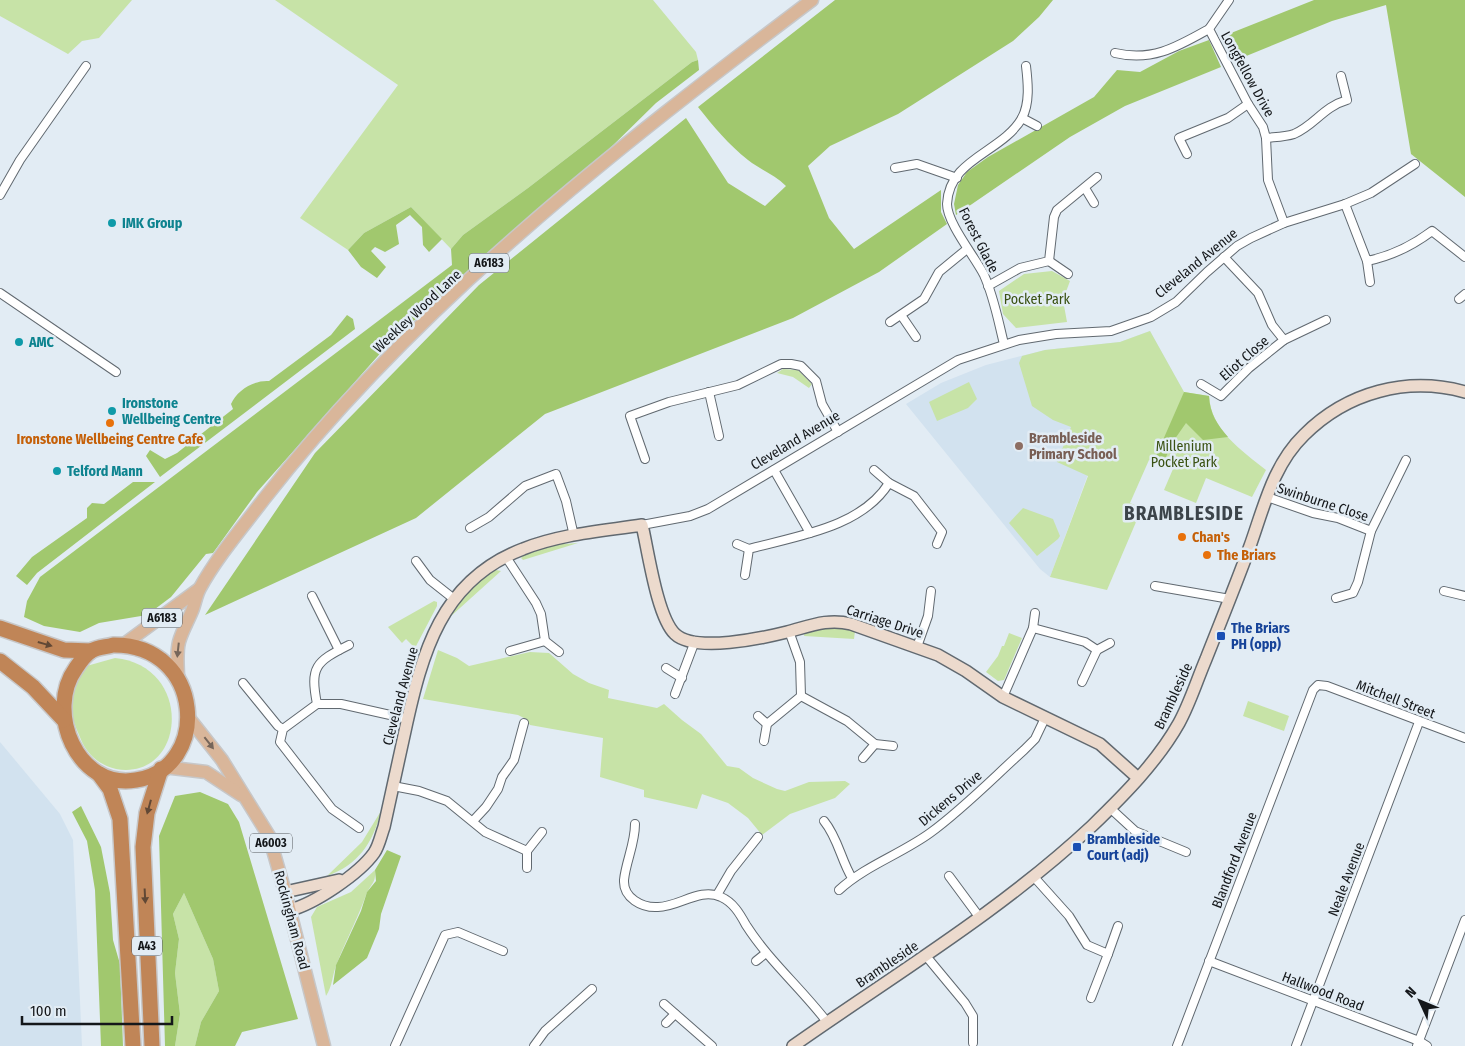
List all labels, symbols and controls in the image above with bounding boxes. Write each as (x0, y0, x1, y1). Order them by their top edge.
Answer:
street label: Longfellow Drive (1217, 29, 1278, 120)
street label: Forest Glade (955, 205, 1002, 276)
place label: IMK Group (122, 215, 183, 232)
marker: IMK Group (106, 217, 118, 229)
street label: Cleveland Avenue (1152, 225, 1241, 302)
road number: A6183 (469, 254, 509, 272)
street label: Weekley Wood Lane (370, 266, 465, 356)
park label: Pocket Park (1004, 291, 1071, 308)
street label: Eliot Close (1216, 332, 1273, 384)
place label: AMC (28, 334, 55, 351)
marker: AMC (13, 336, 25, 348)
place label: Ironstone Wellbeing Centre (122, 395, 221, 428)
marker: Ironstone Wellbeing Centre (106, 405, 118, 417)
street label: Cleveland Avenue (747, 407, 843, 474)
marker: Ironstone Wellbeing Centre Cafe (104, 417, 116, 429)
place label: Brambleside Primary School (1029, 430, 1117, 463)
place label: Ironstone Wellbeing Centre Cafe (17, 431, 203, 448)
park label: Millenium Pocket Park (1151, 438, 1218, 471)
marker: Brambleside Primary School (1013, 440, 1025, 452)
place label: Telford Mann (67, 463, 143, 480)
marker: Telford Mann (51, 465, 63, 477)
street label: Swinburne Close (1275, 480, 1371, 525)
district label: BRAMBLESIDE (1124, 502, 1244, 525)
place label: Chan's (1192, 529, 1230, 546)
marker: Chan's (1176, 531, 1188, 543)
place label: The Briars (1217, 547, 1276, 564)
marker: The Briars (1201, 549, 1213, 561)
street label: Carriage Drive (844, 601, 926, 642)
road number: A6183 (142, 608, 182, 628)
place label: The Briars PH (opp) (1231, 620, 1290, 653)
marker: The Briars PH (opp) (1215, 630, 1227, 642)
one-way arrow (37, 641, 52, 649)
one-way arrow (174, 642, 182, 658)
street label: Cleveland Avenue (379, 645, 422, 747)
street label: Brambleside (1151, 660, 1196, 732)
street label: Mitchell Street (1354, 677, 1438, 722)
one-way arrow (203, 736, 214, 749)
street label: Dickens Drive (915, 767, 985, 830)
one-way arrow (144, 800, 152, 815)
street label: Blandford Avenue (1208, 809, 1261, 911)
place label: Brambleside Court (adj) (1087, 831, 1160, 864)
road number: A6003 (250, 834, 292, 852)
street label: Neale Avenue (1325, 840, 1368, 919)
marker: Brambleside Court (adj) (1071, 841, 1083, 853)
street label: Rockingham Road (270, 869, 313, 972)
one-way arrow (141, 888, 149, 904)
road number: A43 (132, 936, 162, 956)
street label: Brambleside (853, 937, 922, 991)
street label: Hallwood Road (1279, 968, 1366, 1015)
north arrow (1395, 976, 1445, 1026)
text: N (1402, 983, 1420, 1001)
scale bar (22, 994, 172, 1026)
text: 100 m (30, 1002, 67, 1020)

